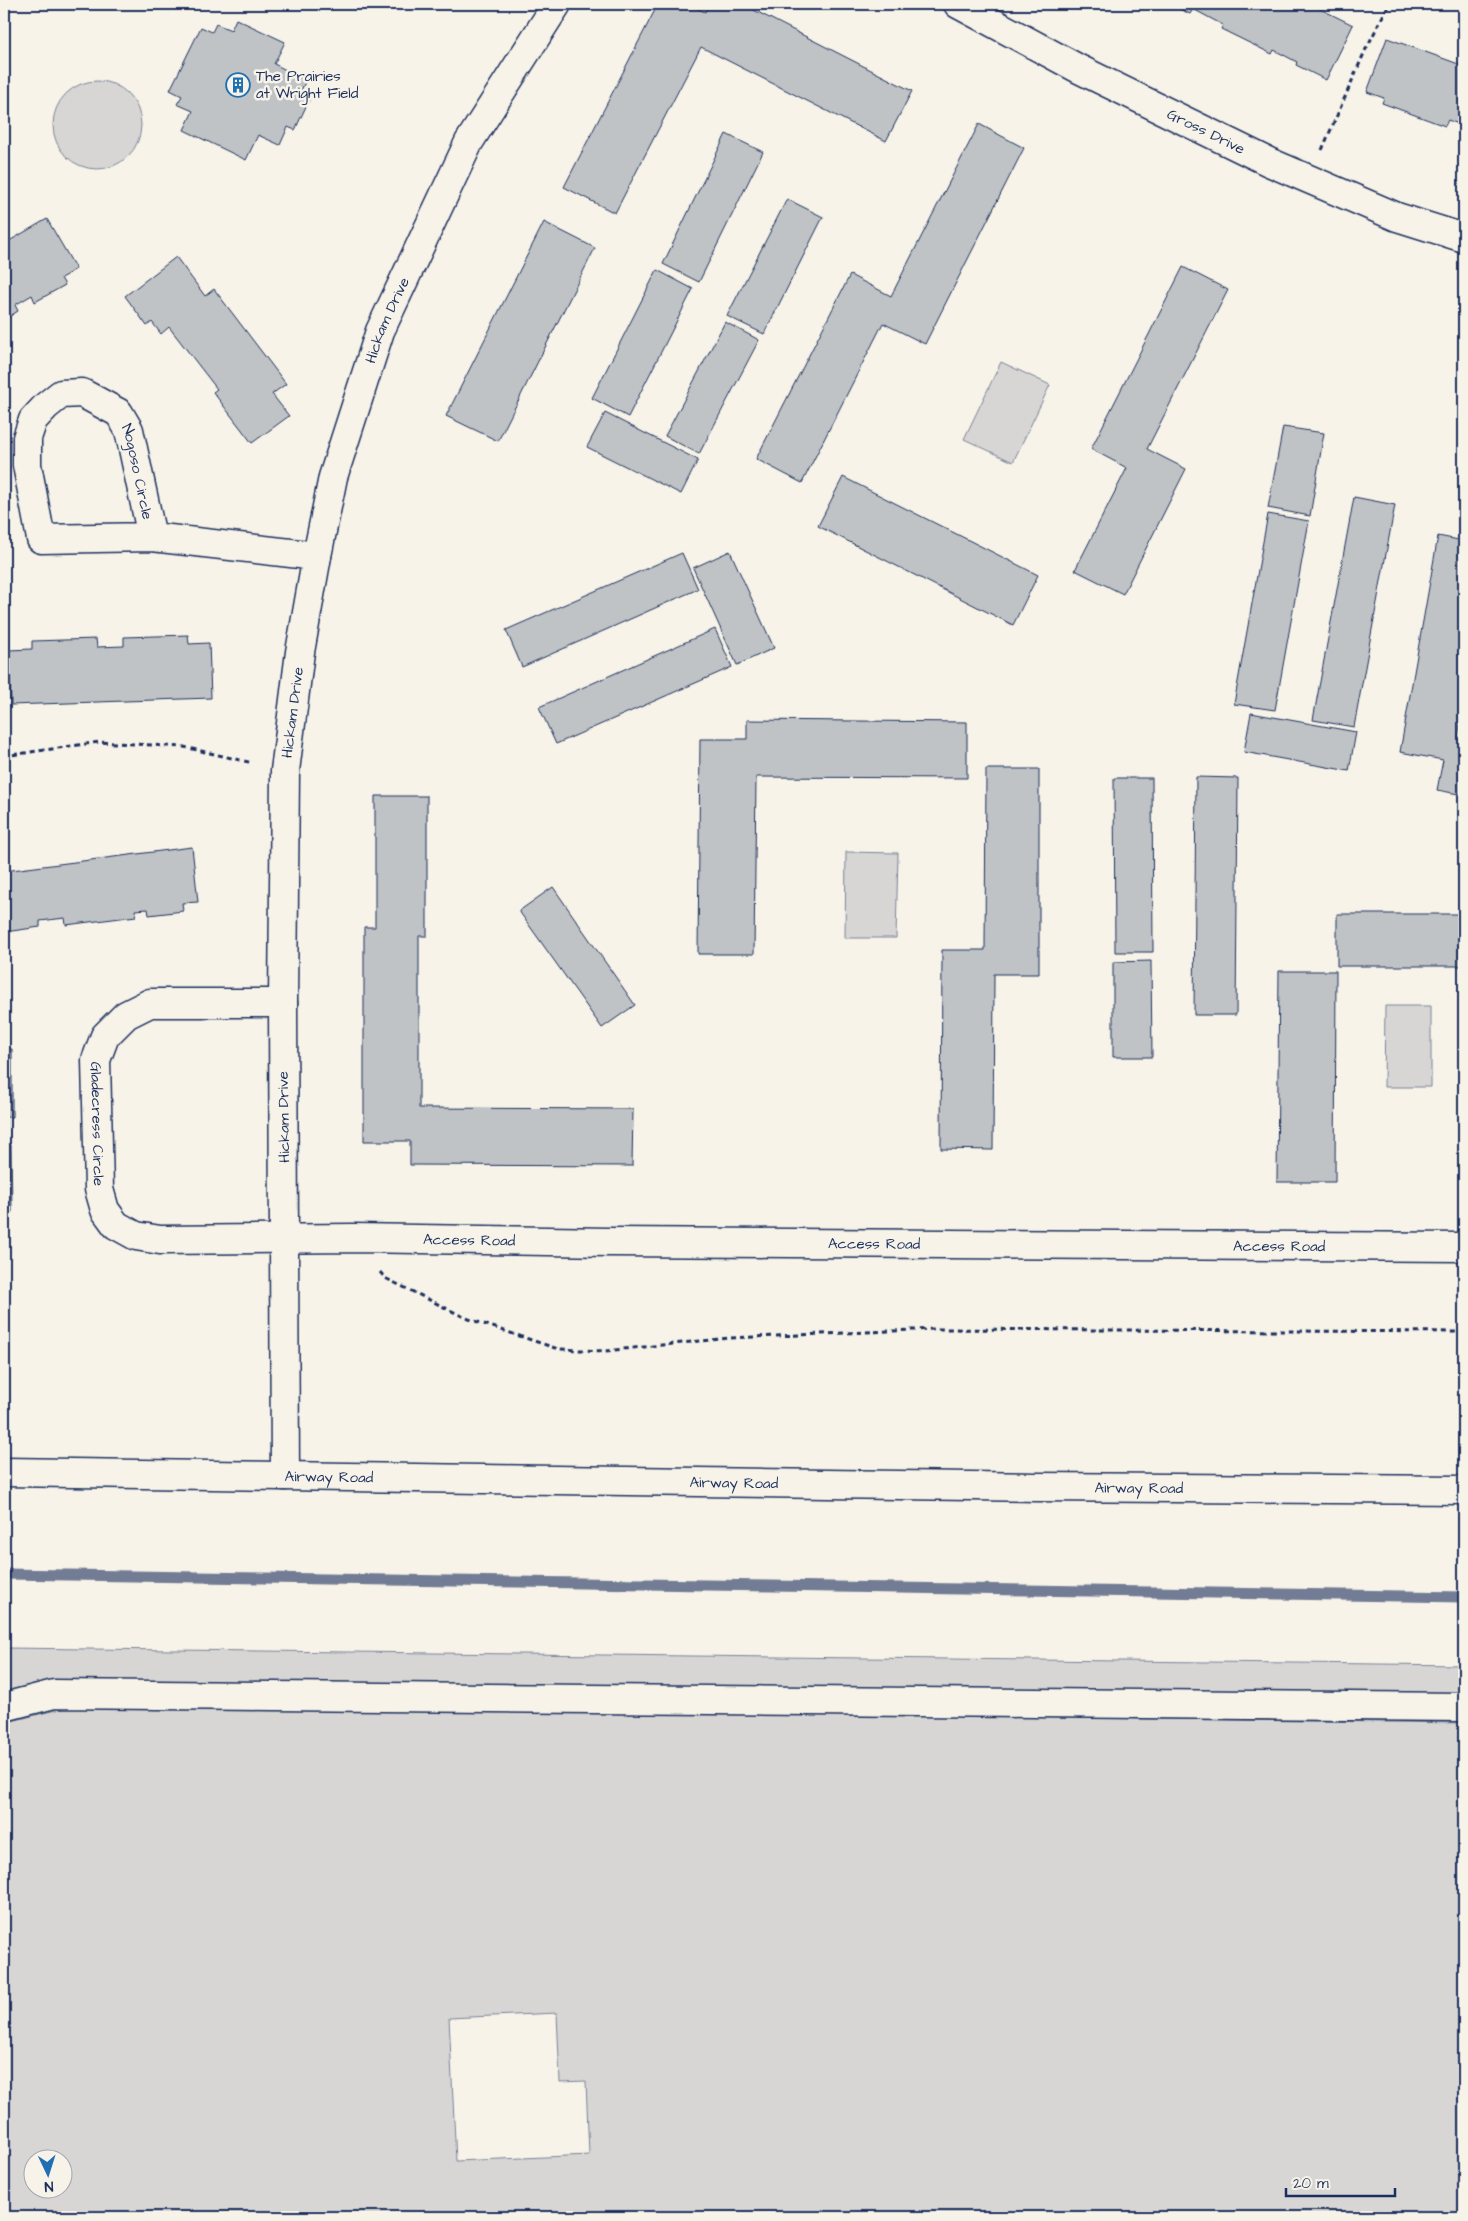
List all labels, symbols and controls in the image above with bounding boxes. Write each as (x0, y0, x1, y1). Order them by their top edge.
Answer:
place label: The Prairies at Wright Field (256, 66, 359, 105)
building icon: The Prairies at Wright Field (225, 72, 251, 98)
street label: Gross Drive (1164, 103, 1249, 159)
street label: Hickam Drive (360, 274, 414, 366)
street label: Nogoso Circle (117, 419, 158, 521)
street label: Hickam Drive (276, 666, 309, 759)
street label: Gladecress Circle (86, 1061, 109, 1186)
street label: Hickam Drive (273, 1071, 295, 1163)
street label: Access Road (423, 1229, 516, 1251)
street label: Access Road (828, 1233, 921, 1254)
street label: Access Road (1233, 1235, 1326, 1257)
street label: Airway Road (284, 1466, 374, 1488)
street label: Airway Road (689, 1471, 779, 1494)
street label: Airway Road (1094, 1477, 1184, 1499)
north arrow (22, 2148, 72, 2198)
scale bar (1286, 2166, 1394, 2198)
text: 20 m (1293, 2173, 1329, 2194)
text: N (44, 2176, 54, 2196)

